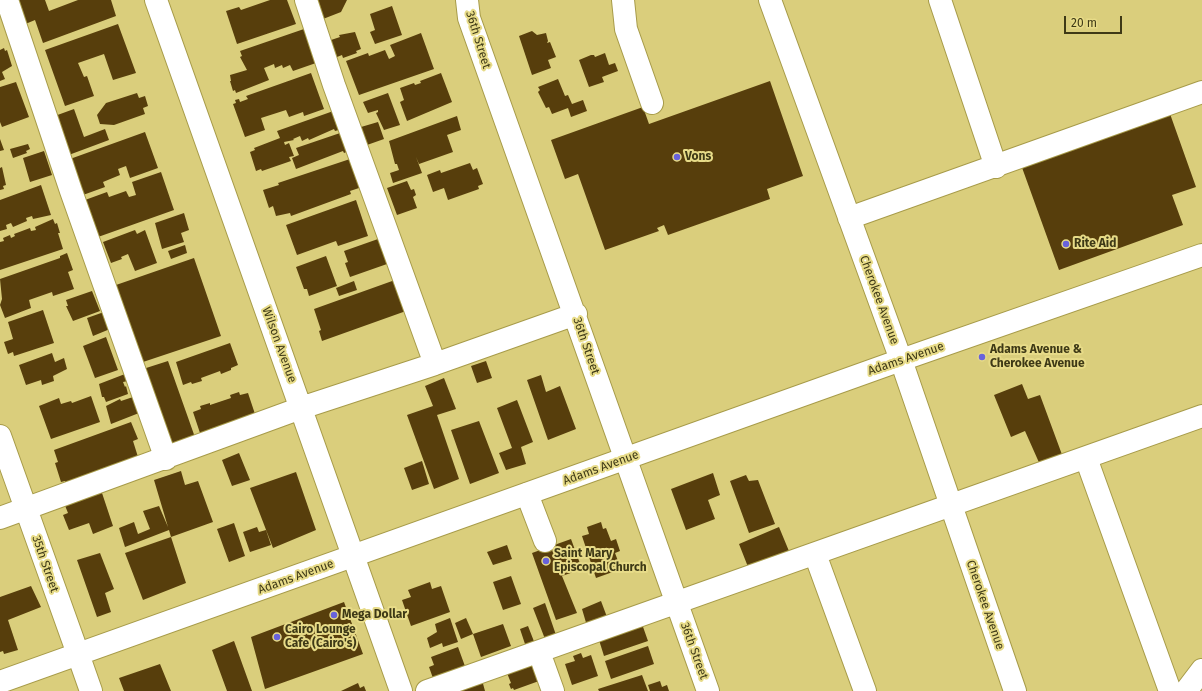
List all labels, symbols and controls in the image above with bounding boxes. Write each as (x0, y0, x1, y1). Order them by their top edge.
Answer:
scale bar (1066, 8, 1124, 34)
street label: 36th Street (462, 9, 494, 71)
text: 20 m (1071, 16, 1097, 30)
place label: Vons (685, 150, 711, 164)
marker: Vons (672, 152, 682, 162)
place label: Rite Aid (1074, 237, 1116, 251)
marker: Rite Aid (1061, 239, 1071, 249)
street label: Cherokee Avenue (856, 254, 902, 346)
street label: Wilson Avenue (259, 305, 299, 385)
street label: 36th Street (570, 316, 602, 376)
street label: Adams Avenue (866, 339, 946, 379)
place label: Adams Avenue & Cherokee Avenue (990, 343, 1085, 371)
marker: Adams Avenue & Cherokee Avenue (977, 352, 987, 362)
street label: Adams Avenue (561, 448, 641, 488)
street label: 35th Street (29, 534, 61, 594)
place label: Saint Mary Episcopal Church (554, 547, 647, 575)
marker: Saint Mary Episcopal Church (541, 556, 551, 566)
street label: Adams Avenue (256, 557, 336, 597)
street label: Cherokee Avenue (963, 558, 1007, 652)
place label: Mega Dollar (342, 608, 407, 622)
marker: Mega Dollar (329, 610, 339, 620)
street label: 36th Street (677, 621, 711, 681)
place label: Cairo Lounge Cafe (Cairo's) (285, 623, 356, 651)
marker: Cairo Lounge Cafe (Cairo's) (272, 632, 282, 642)

